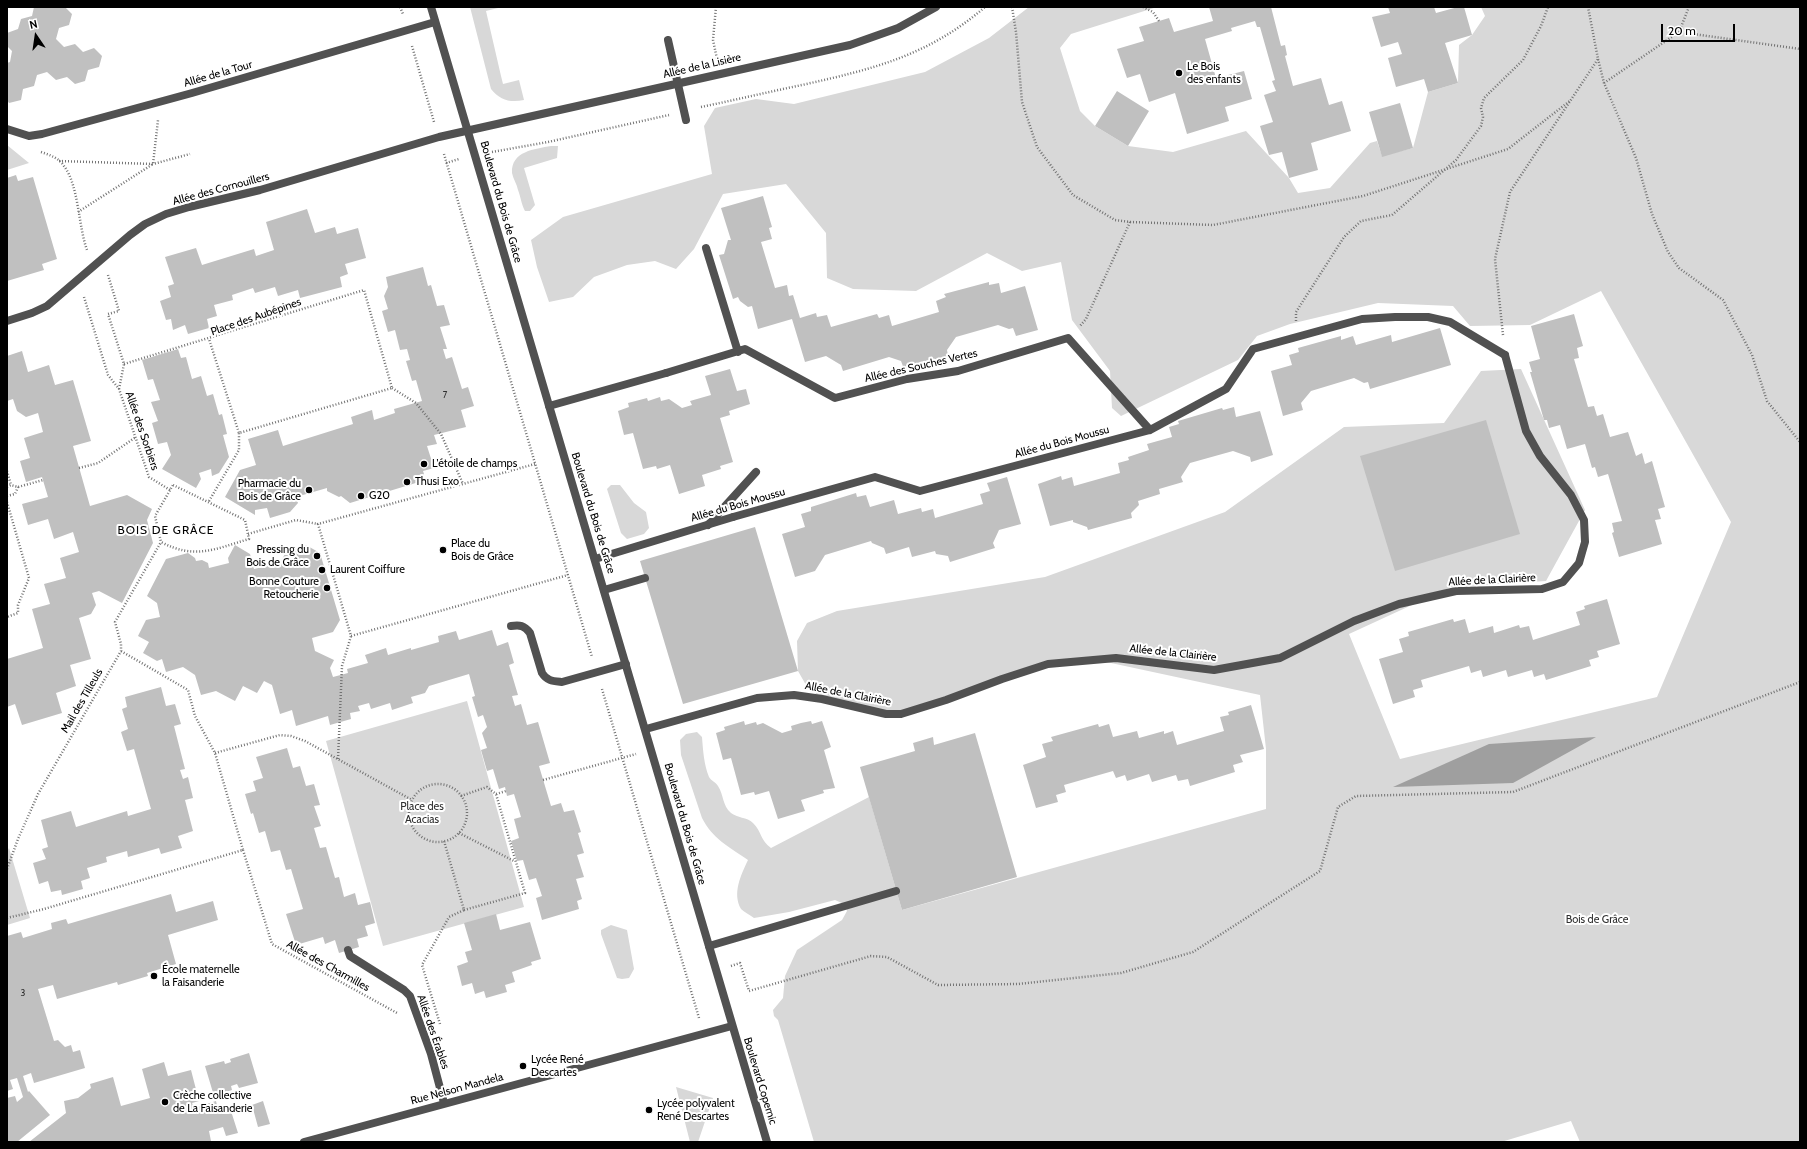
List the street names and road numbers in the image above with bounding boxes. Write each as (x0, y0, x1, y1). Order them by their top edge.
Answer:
street label: Allée de la Lisière (662, 51, 742, 81)
street label: Allée de la Tour (182, 58, 254, 90)
street label: Boulevard du Bois de Grâce (477, 140, 525, 264)
street label: Allée des Cornouillers (171, 170, 271, 208)
street label: Place des Aubépines (209, 295, 303, 339)
street label: Allée des Souches Vertes (863, 347, 979, 385)
street label: Allée des Sorbiers (122, 390, 162, 472)
street label: Allée du Bois Moussu (1013, 423, 1111, 461)
street label: Boulevard du Bois de Grâce (568, 451, 618, 575)
street label: Allée du Bois Moussu (689, 485, 787, 525)
street label: Allée de la Clairière (1448, 571, 1536, 589)
street label: Allée de la Clairière (1129, 642, 1217, 664)
street label: Mail des Tilleuls (58, 666, 106, 736)
street label: Allée de la Clairière (804, 679, 892, 709)
street label: Boulevard du Bois de Grâce (661, 762, 709, 886)
street label: Allée des Charmilles (284, 938, 372, 994)
street label: Allée des Érables (414, 993, 452, 1071)
street label: Boulevard Copernic (740, 1036, 780, 1126)
street label: Rue Nelson Mandela (409, 1070, 505, 1108)

